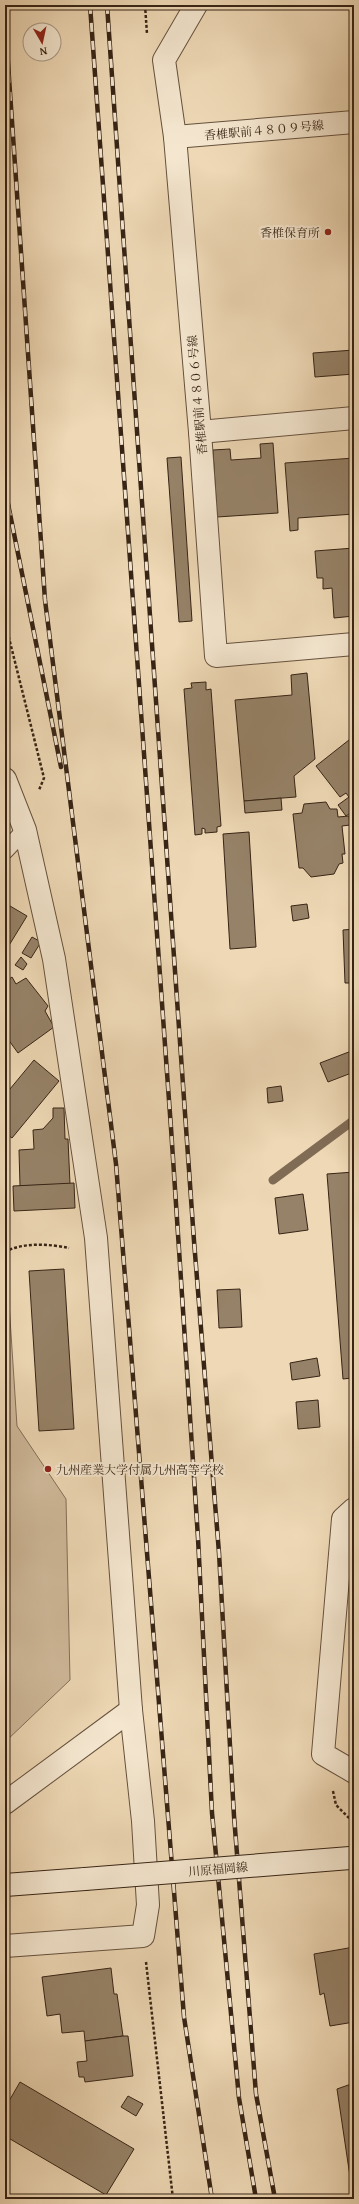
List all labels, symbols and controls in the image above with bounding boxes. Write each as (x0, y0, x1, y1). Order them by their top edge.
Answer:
north arrow (22, 22, 62, 62)
text: N (38, 43, 48, 60)
street label: 香椎駅前４８０９号線 (203, 116, 325, 144)
place label: 香椎保育所 (260, 224, 320, 241)
marker: 香椎保育所 (323, 227, 333, 237)
street label: 香椎駅前４８０６号線 (183, 334, 211, 456)
place label: 九州産業大学付属九州高等学校 (56, 1461, 224, 1478)
marker: 九州産業大学付属九州高等学校 (43, 1464, 53, 1474)
street label: 川原福岡線 (187, 1858, 249, 1880)

